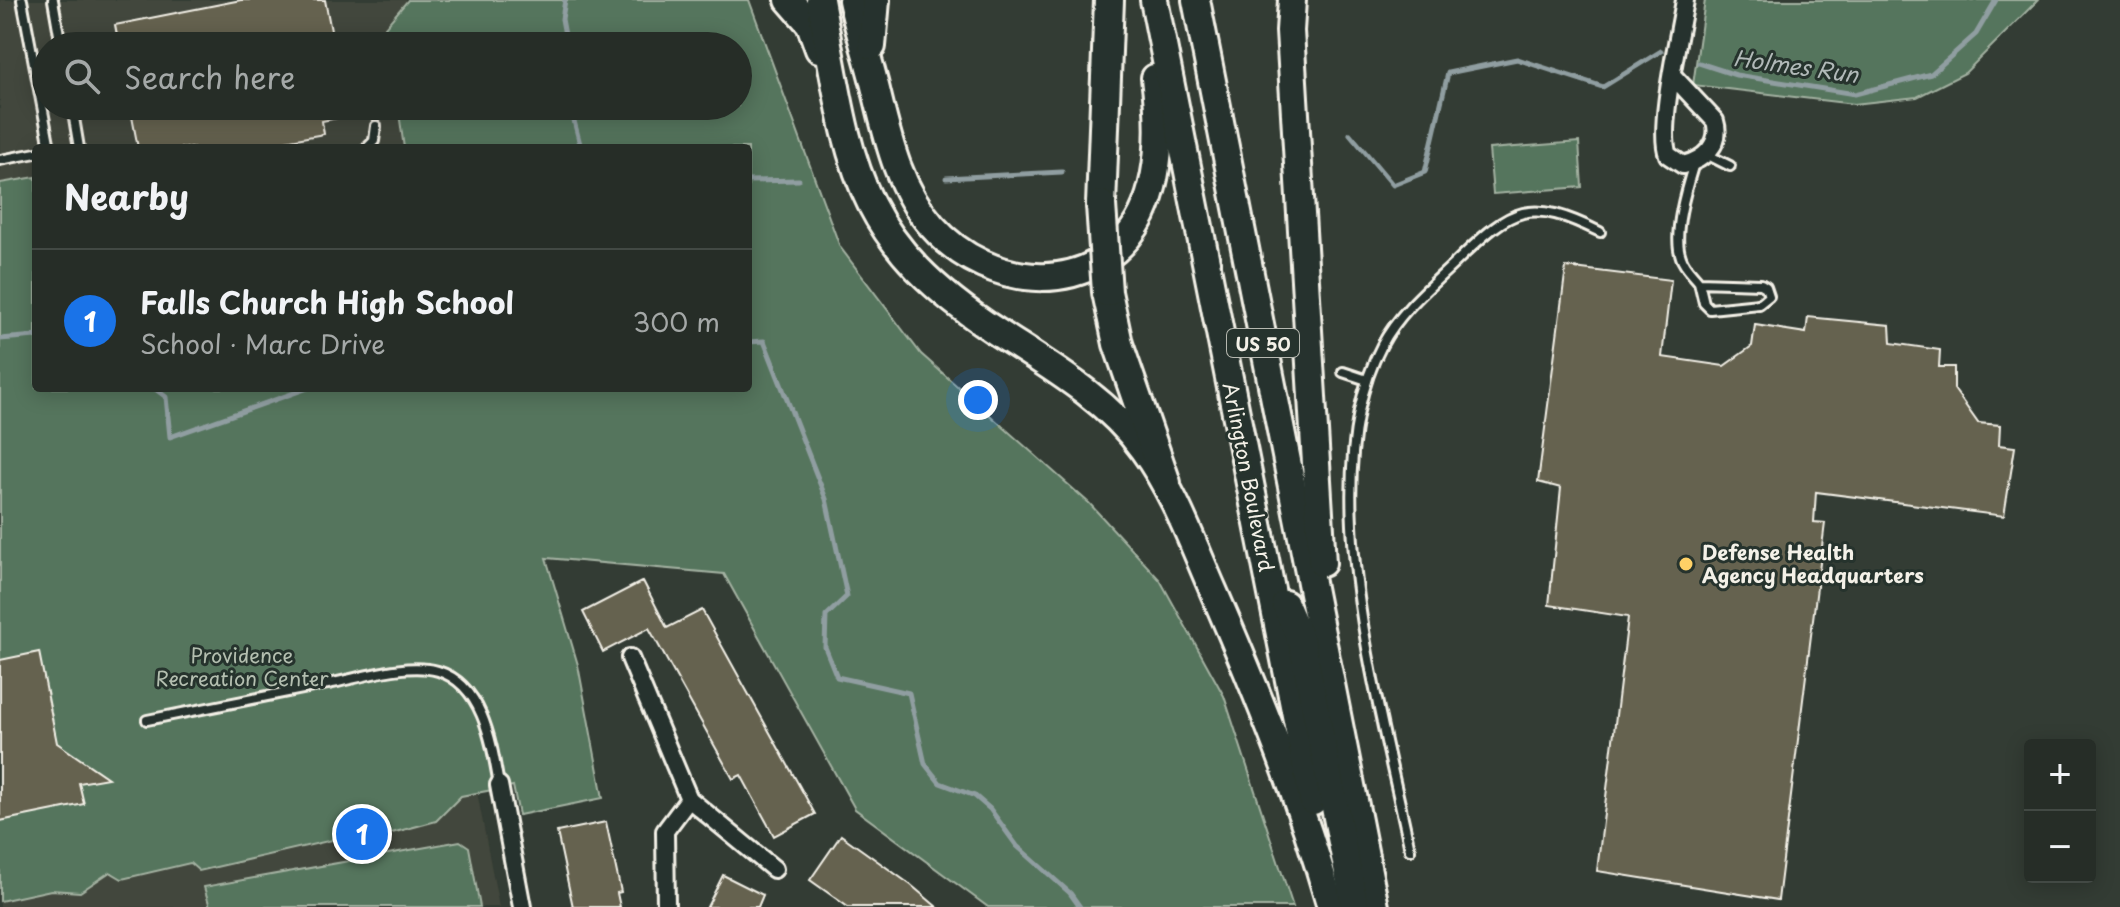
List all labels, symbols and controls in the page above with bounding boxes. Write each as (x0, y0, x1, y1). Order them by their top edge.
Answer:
search box (32, 32, 752, 120)
water label: Holmes Run (1732, 40, 1862, 90)
icon: search (60, 54, 104, 98)
text: Search here (124, 54, 296, 99)
text: Nearby (64, 170, 189, 222)
text: Falls Church High School (140, 279, 514, 324)
text: 1 (84, 302, 96, 341)
text: 300 m (633, 302, 720, 341)
text: School · Marc Drive (140, 324, 385, 363)
road number: US 50 (1227, 329, 1299, 357)
your location (958, 380, 998, 420)
street label: Arlington Boulevard (1216, 380, 1282, 574)
place label: Defense Health Agency Headquarters (1702, 537, 1924, 590)
marker: Defense Health Agency Headquarters (1677, 555, 1695, 573)
park label: Providence Recreation Center (155, 640, 329, 693)
map controls (2024, 739, 2096, 883)
button: + (2024, 739, 2096, 811)
pin: 1 (336, 804, 388, 864)
button: − (2024, 811, 2096, 883)

